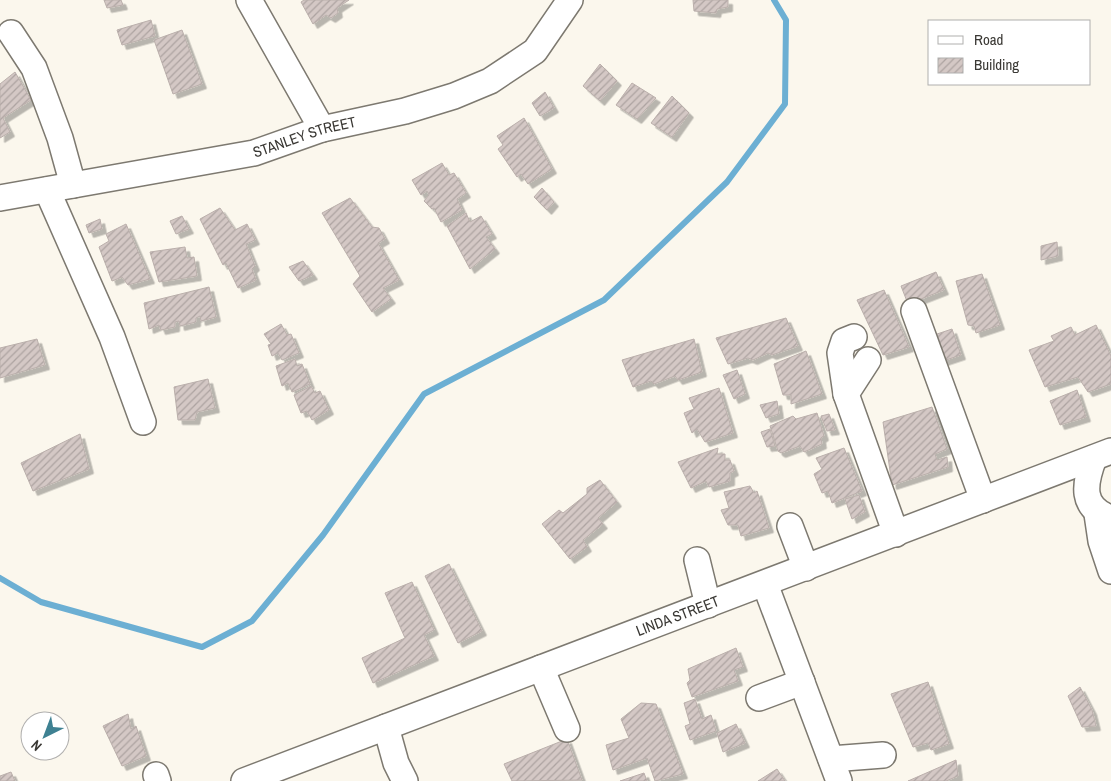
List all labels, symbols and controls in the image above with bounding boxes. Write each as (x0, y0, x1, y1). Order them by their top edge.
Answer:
legend (928, 20, 1091, 85)
text: Road (974, 29, 1003, 50)
text: Building (974, 54, 1019, 75)
street label: STANLEY STREET (250, 111, 358, 163)
street label: LINDA STREET (633, 590, 723, 641)
north arrow (20, 711, 70, 761)
text: N (27, 736, 45, 755)

